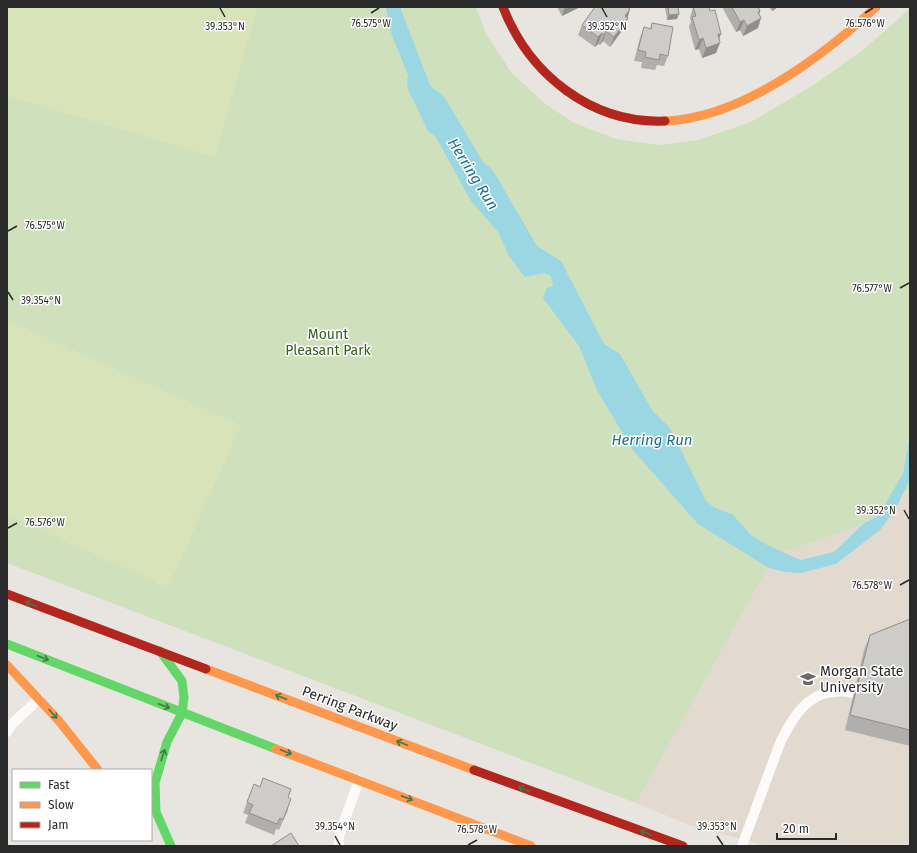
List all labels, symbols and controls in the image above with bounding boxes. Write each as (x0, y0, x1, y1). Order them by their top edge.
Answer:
text: 76.575°W (351, 18, 391, 30)
text: 76.576°W (845, 18, 886, 30)
text: 39.353°N (205, 21, 245, 33)
text: 39.352°N (587, 21, 627, 33)
water label: Herring Run (444, 135, 502, 213)
text: 76.575°W (25, 220, 65, 232)
text: 76.577°W (852, 283, 892, 295)
text: 39.354°N (21, 295, 61, 307)
park label: Mount Pleasant Park (285, 326, 372, 359)
water label: Herring Run (611, 431, 693, 449)
text: 39.352°N (856, 505, 896, 517)
text: 76.576°W (25, 517, 66, 529)
text: 76.578°W (852, 580, 893, 592)
one-way arrow (26, 599, 38, 607)
one-way arrow (37, 655, 49, 663)
place label: Morgan State University (820, 663, 903, 696)
school or university icon: Morgan State University (799, 670, 817, 688)
street label: Perring Parkway (300, 682, 400, 735)
one-way arrow (275, 692, 287, 700)
one-way arrow (158, 702, 170, 710)
one-way arrow (48, 709, 57, 719)
one-way arrow (397, 738, 409, 746)
one-way arrow (279, 748, 291, 756)
one-way arrow (159, 750, 167, 762)
legend (12, 769, 152, 841)
text: Fast (48, 778, 70, 792)
one-way arrow (518, 784, 530, 792)
one-way arrow (401, 795, 413, 803)
text: Slow (48, 798, 74, 812)
scale bar (777, 815, 836, 841)
text: Jam (48, 818, 68, 832)
text: 39.354°N (315, 821, 355, 833)
text: 39.353°N (697, 821, 737, 833)
text: 20 m (783, 822, 809, 836)
text: 76.578°W (457, 824, 498, 836)
one-way arrow (640, 829, 653, 836)

